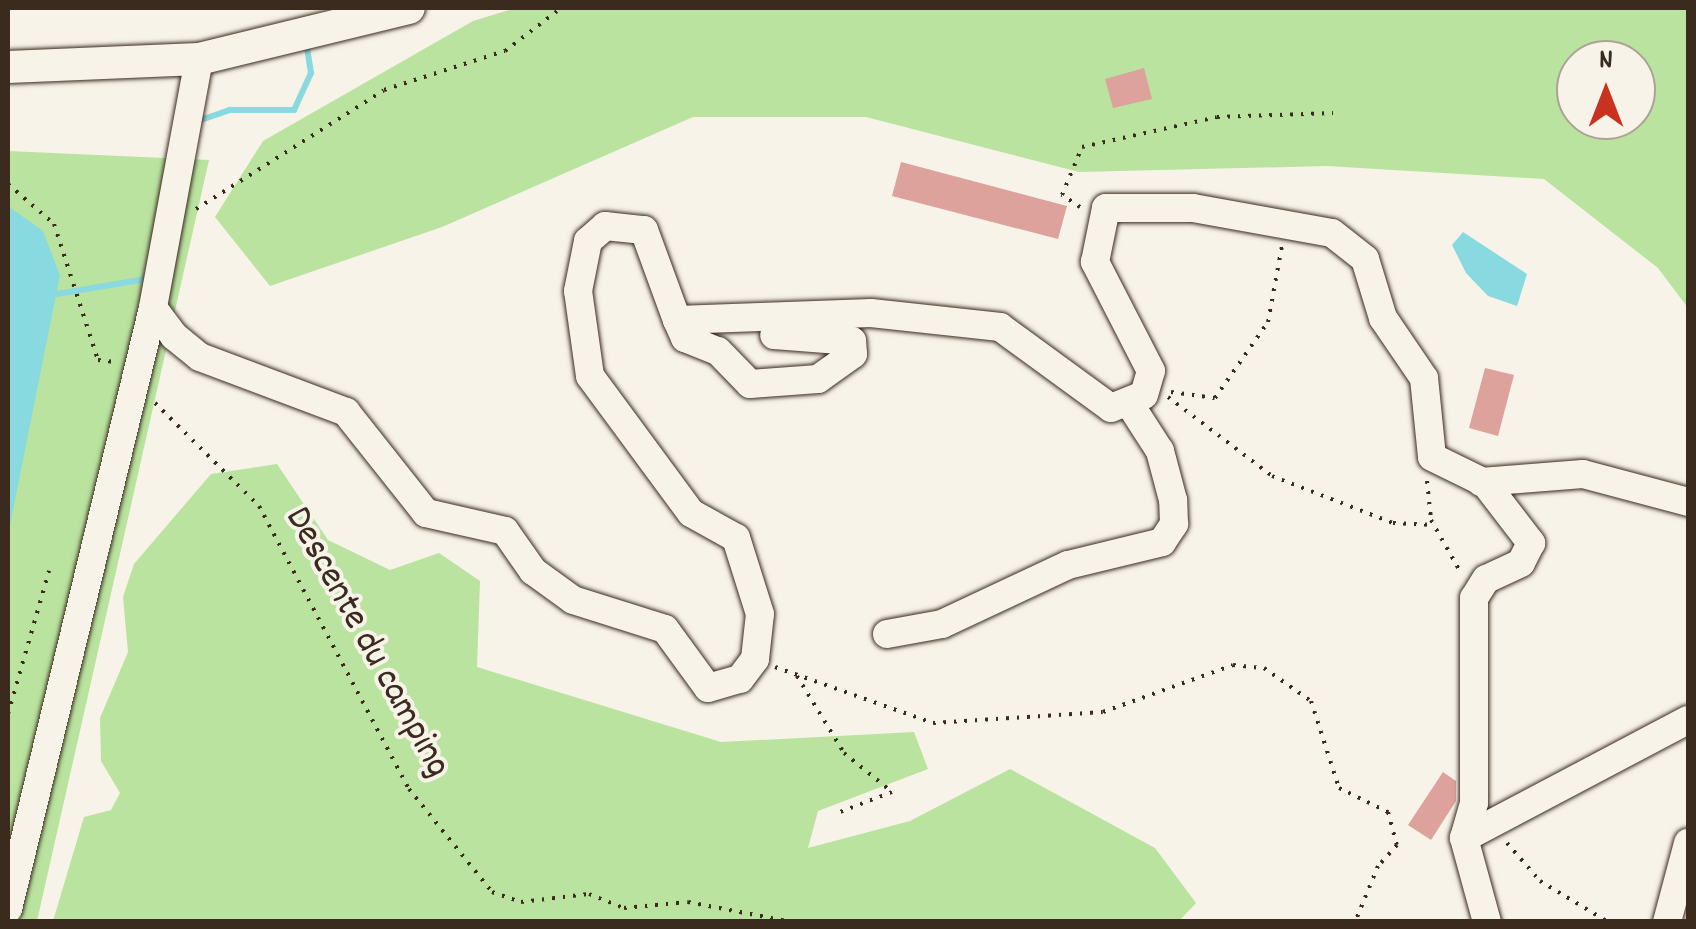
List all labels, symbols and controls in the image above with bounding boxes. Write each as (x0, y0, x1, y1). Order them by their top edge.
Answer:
north arrow (1556, 40, 1656, 140)
text: N (1599, 42, 1613, 82)
street label: Descente du camping (273, 500, 459, 786)

